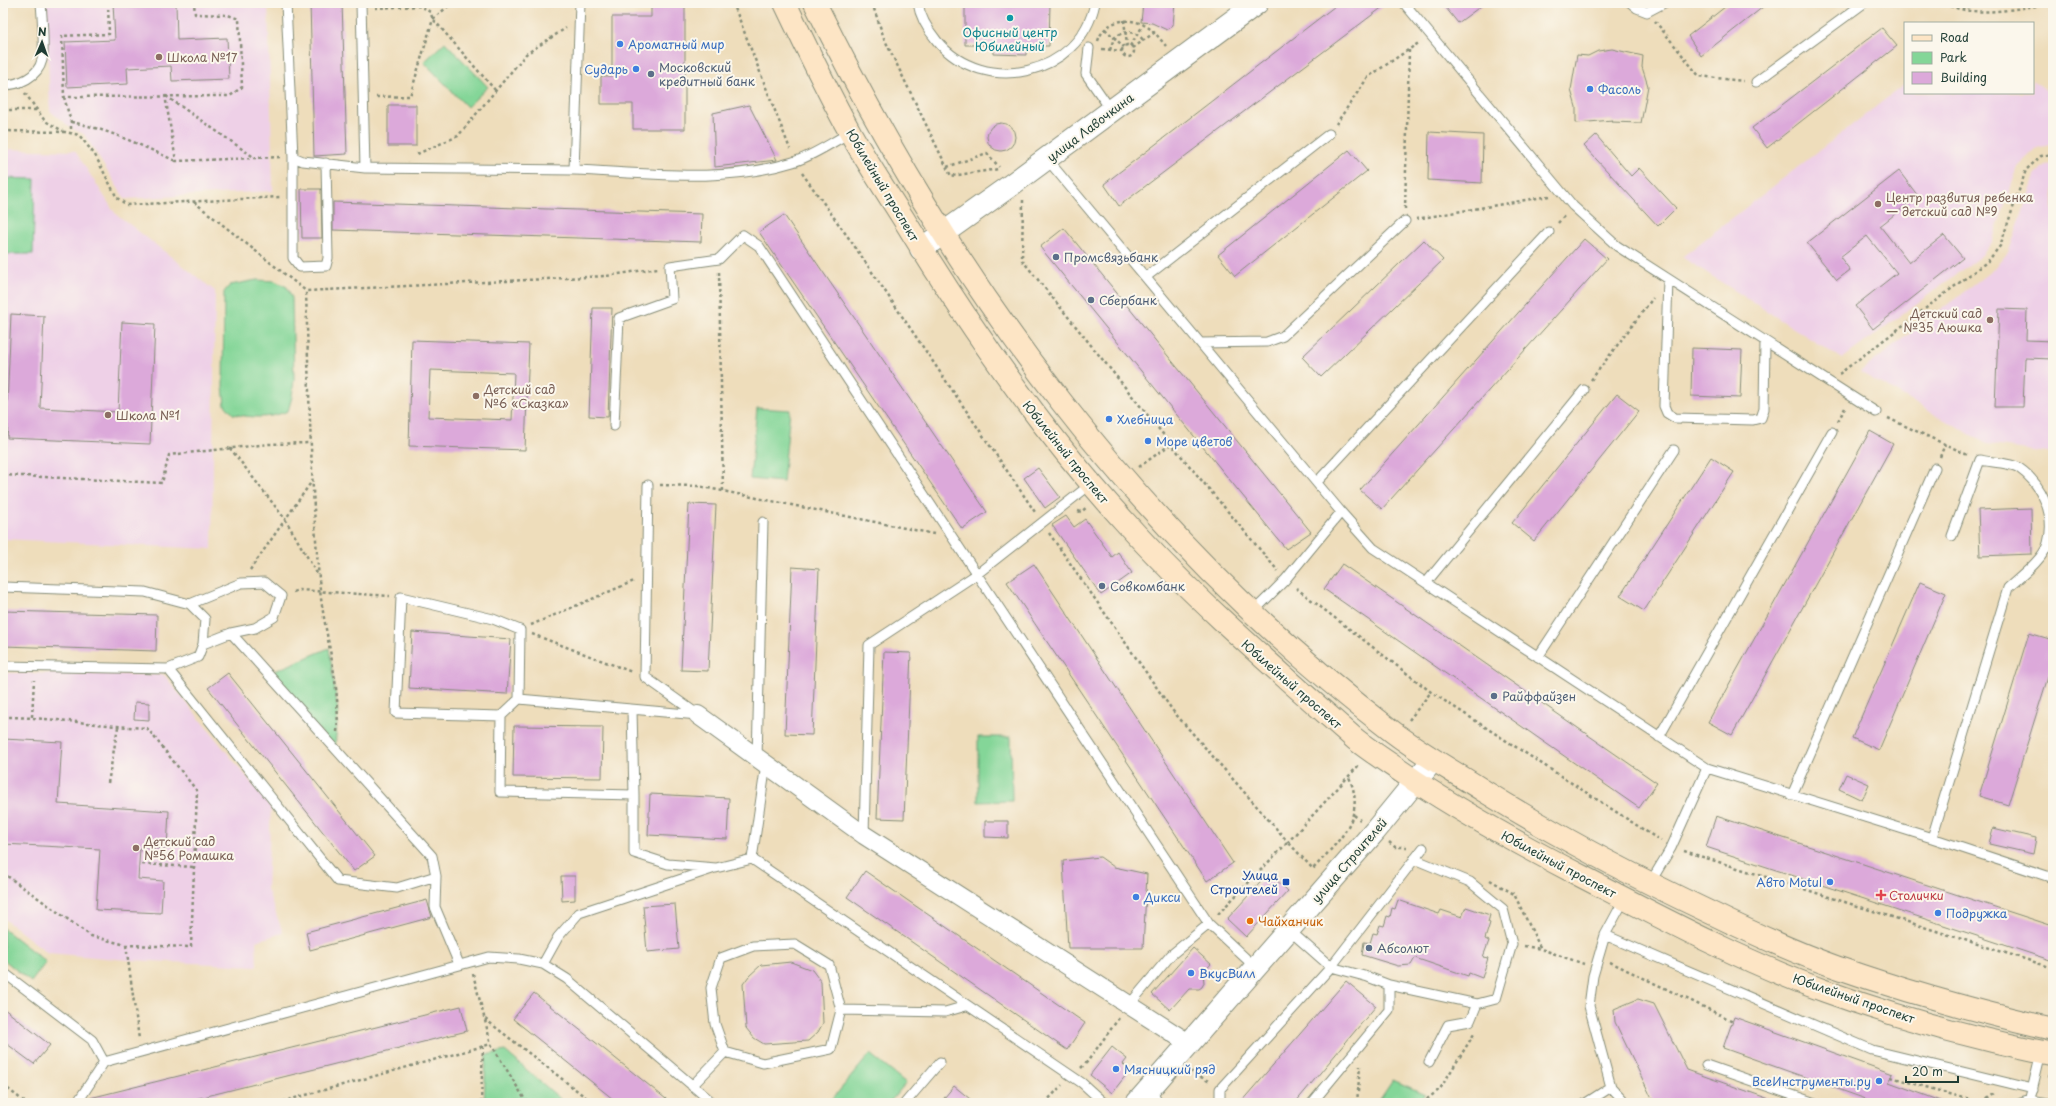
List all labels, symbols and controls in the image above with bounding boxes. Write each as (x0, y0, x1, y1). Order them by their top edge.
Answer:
marker: Офисный центр Юбилейный (1005, 13, 1015, 23)
north arrow (22, 22, 62, 62)
legend (1904, 22, 2034, 94)
text: N (38, 23, 47, 40)
place label: Офисный центр Юбилейный (963, 23, 1057, 55)
text: Road (1940, 28, 1969, 46)
place label: Ароматный мир (628, 35, 725, 53)
marker: Ароматный мир (615, 39, 625, 49)
place label: Школа №17 (167, 48, 238, 66)
text: Park (1940, 48, 1967, 66)
marker: Школа №17 (154, 52, 164, 62)
place label: Московский кредитный банк (659, 58, 756, 90)
place label: Сударь (584, 60, 628, 78)
marker: Сударь (631, 64, 641, 74)
text: Building (1940, 68, 1987, 86)
marker: Московский кредитный банк (646, 69, 656, 79)
place label: Фасоль (1598, 80, 1641, 98)
marker: Фасоль (1585, 84, 1595, 94)
street label: улица Лавочкина (1043, 88, 1137, 166)
street label: Юбилейный проспект (842, 126, 924, 245)
place label: Центр развития ребенка — детский сад №9 (1886, 188, 2034, 220)
marker: Центр развития ребенка — детский сад №9 (1873, 199, 1883, 209)
place label: Промсвязьбанк (1064, 248, 1159, 266)
marker: Промсвязьбанк (1051, 252, 1061, 262)
place label: Сбербанк (1099, 291, 1158, 309)
marker: Сбербанк (1086, 295, 1096, 305)
place label: Детский сад №35 Аюшка (1903, 304, 1982, 336)
marker: Детский сад №35 Аюшка (1985, 315, 1995, 325)
place label: Детский сад №6 «Сказка» (483, 380, 569, 412)
marker: Детский сад №6 «Сказка» (471, 391, 481, 401)
street label: Юбилейный проспект (1019, 397, 1113, 507)
place label: Школа №1 (116, 406, 180, 424)
marker: Школа №1 (103, 410, 113, 420)
place label: Хлебница (1117, 410, 1174, 428)
marker: Хлебница (1104, 414, 1114, 424)
place label: Море цветов (1156, 432, 1233, 450)
marker: Море цветов (1143, 436, 1153, 446)
place label: Совкомбанк (1110, 577, 1186, 595)
marker: Совкомбанк (1097, 581, 1107, 591)
street label: Юбилейный проспект (1238, 635, 1346, 733)
place label: Райффайзен (1502, 687, 1576, 705)
marker: Райффайзен (1489, 691, 1499, 701)
street label: улица Строителей (1307, 814, 1391, 906)
street label: Юбилейный проспект (1498, 826, 1620, 902)
place label: Детский сад №56 Ромашка (143, 832, 234, 864)
marker: Детский сад №56 Ромашка (131, 843, 141, 853)
place label: Улица Строителей (1210, 866, 1278, 898)
place label: Авто Motul (1756, 873, 1822, 891)
marker: Улица Строителей (1281, 877, 1291, 887)
marker: Авто Motul (1825, 877, 1835, 887)
place label: Столички (1889, 886, 1944, 904)
place label: Дикси (1143, 888, 1181, 906)
marker: Столички (1876, 890, 1886, 900)
marker: Дикси (1131, 892, 1141, 902)
place label: Подружка (1946, 904, 2008, 922)
marker: Подружка (1933, 908, 1943, 918)
place label: Чайханчик (1258, 912, 1324, 930)
marker: Чайханчик (1245, 916, 1255, 926)
place label: Абсолют (1377, 939, 1429, 957)
marker: Абсолют (1364, 943, 1374, 953)
place label: ВкусВилл (1199, 964, 1255, 982)
marker: ВкусВилл (1186, 968, 1196, 978)
street label: Юбилейный проспект (1791, 969, 1918, 1027)
scale bar (1906, 1058, 1958, 1084)
place label: Мясницкий ряд (1124, 1060, 1216, 1078)
text: 20 m (1912, 1062, 1943, 1080)
marker: Мясницкий ряд (1111, 1064, 1121, 1074)
place label: ВсеИнструменты.ру (1752, 1072, 1871, 1090)
marker: ВсеИнструменты.ру (1874, 1076, 1884, 1086)

